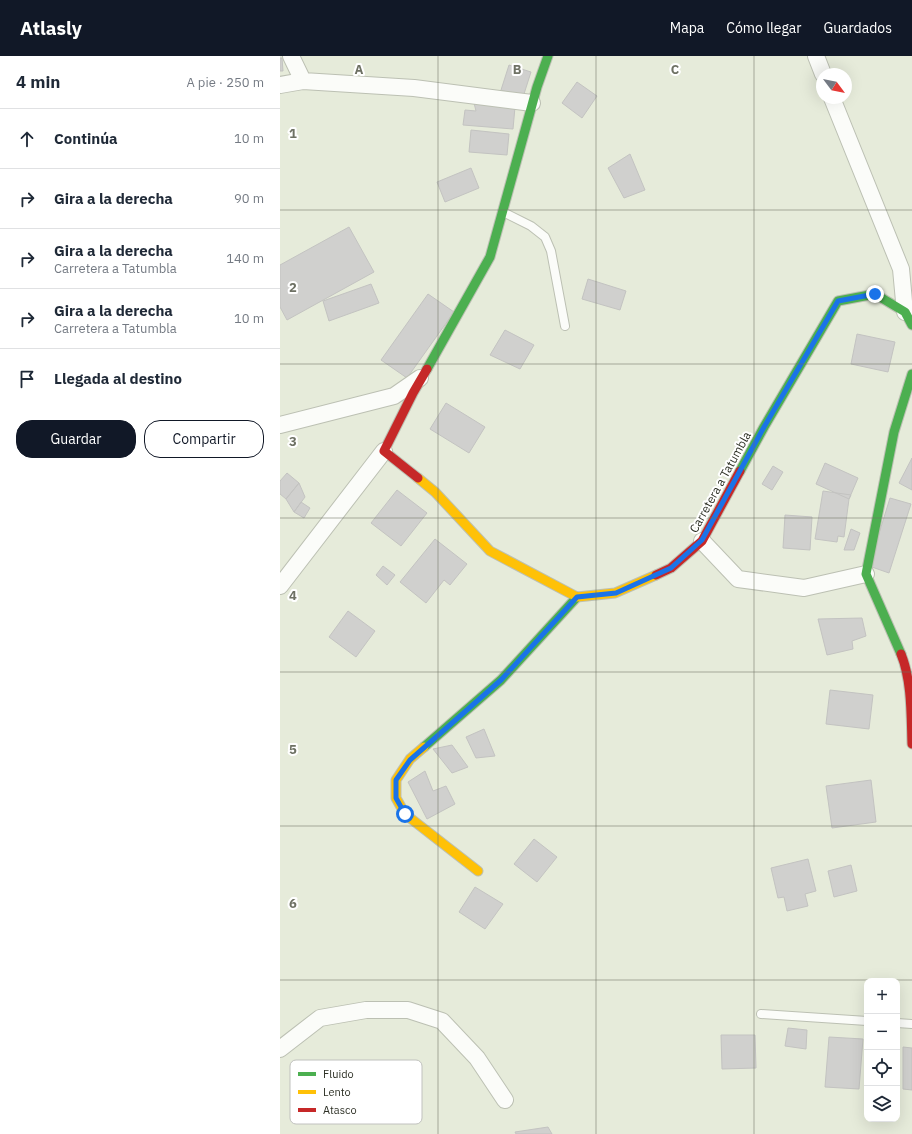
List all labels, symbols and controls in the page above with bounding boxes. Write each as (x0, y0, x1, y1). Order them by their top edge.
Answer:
text: Atlasly (20, 16, 82, 40)
text: Mapa (670, 19, 704, 37)
text: Cómo llegar (726, 19, 801, 37)
text: Guardados (823, 19, 892, 37)
text: A (355, 61, 364, 78)
text: B (513, 61, 522, 78)
text: C (671, 61, 680, 78)
north arrow (816, 68, 852, 104)
text: 4 min (16, 71, 60, 93)
text: A pie · 250 m (186, 74, 264, 91)
text: 1 (289, 125, 297, 142)
icon: ahead (16, 128, 38, 150)
text: Continúa (54, 129, 118, 148)
text: 10 m (234, 130, 264, 147)
icon: right (16, 188, 38, 210)
text: Gira a la derecha (54, 189, 173, 208)
text: 90 m (234, 190, 264, 207)
text: Gira a la derecha (54, 241, 173, 260)
icon: right (16, 248, 38, 270)
text: 140 m (226, 250, 264, 267)
text: Carretera a Tatumbla (54, 260, 177, 277)
text: 2 (289, 279, 297, 296)
route end (866, 285, 884, 303)
text: Gira a la derecha (54, 301, 173, 320)
icon: right (16, 308, 38, 330)
text: 10 m (234, 310, 264, 327)
text: Carretera a Tatumbla (54, 320, 177, 337)
icon: arrive (16, 368, 38, 390)
text: Llegada al destino (54, 369, 182, 388)
button: Guardar (16, 420, 136, 458)
button: Compartir (144, 420, 264, 458)
street label: Carretera a Tatumbla (686, 428, 754, 535)
text: 3 (289, 433, 297, 450)
text: 4 (289, 587, 297, 604)
text: 5 (289, 741, 297, 758)
route start (396, 805, 414, 823)
text: 6 (289, 895, 297, 912)
map controls (864, 978, 900, 1122)
button: + (864, 978, 900, 1014)
button: − (864, 1014, 900, 1050)
button: locate (864, 1050, 900, 1086)
legend (290, 1060, 422, 1124)
text: Fluido (323, 1067, 354, 1081)
text: Lento (323, 1085, 351, 1099)
button: layers (864, 1086, 900, 1122)
text: Atasco (323, 1103, 357, 1117)

